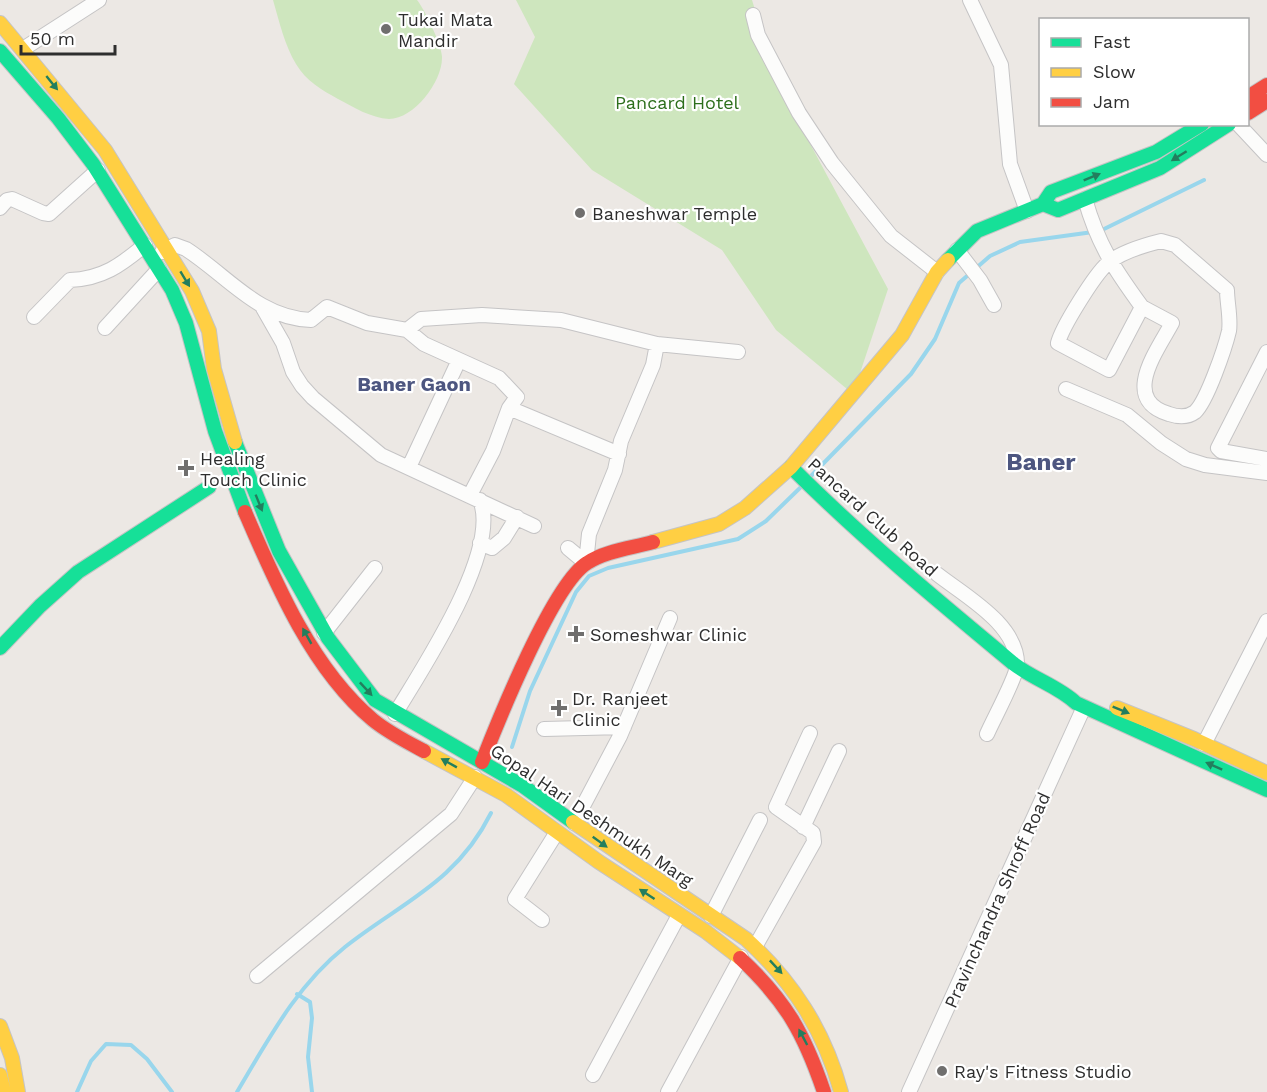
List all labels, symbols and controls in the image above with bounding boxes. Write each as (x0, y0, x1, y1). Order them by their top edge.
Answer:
place label: Tukai Mata Mandir (398, 9, 493, 51)
scale bar (21, 18, 116, 56)
legend (1039, 18, 1249, 126)
marker: Tukai Mata Mandir (379, 22, 393, 36)
text: 50 m (30, 28, 75, 49)
text: Fast (1093, 31, 1131, 52)
text: Slow (1093, 61, 1136, 82)
one-way arrow (45, 76, 58, 91)
text: Jam (1093, 91, 1130, 112)
park label: Pancard Hotel (615, 92, 740, 113)
one-way arrow (1171, 150, 1188, 161)
one-way arrow (1083, 172, 1101, 181)
place label: Baneshwar Temple (592, 203, 757, 224)
marker: Baneshwar Temple (573, 206, 587, 220)
one-way arrow (180, 271, 190, 288)
district label: Baner Gaon (357, 372, 471, 396)
place label: Healing Touch Clinic (200, 448, 307, 490)
district label: Baner (1006, 448, 1076, 476)
street label: Pancard Club Road (804, 453, 942, 581)
marker: Healing Touch Clinic (177, 459, 195, 477)
one-way arrow (254, 494, 264, 512)
place label: Someshwar Clinic (590, 624, 747, 645)
marker: Someshwar Clinic (567, 625, 585, 643)
one-way arrow (302, 627, 312, 644)
one-way arrow (359, 682, 373, 697)
place label: Dr. Ranjeet Clinic (572, 688, 668, 730)
marker: Dr. Ranjeet Clinic (550, 699, 568, 717)
one-way arrow (1113, 705, 1131, 715)
street label: Gopal Hari Deshmukh Marg (487, 739, 698, 891)
one-way arrow (441, 758, 458, 768)
one-way arrow (1205, 761, 1222, 770)
street label: Pravinchandra Shroff Road (940, 789, 1054, 1011)
one-way arrow (591, 836, 607, 848)
one-way arrow (639, 889, 655, 900)
one-way arrow (769, 959, 783, 974)
one-way arrow (799, 1029, 808, 1046)
place label: Ray's Fitness Studio (954, 1061, 1132, 1082)
marker: Ray's Fitness Studio (935, 1064, 949, 1078)

